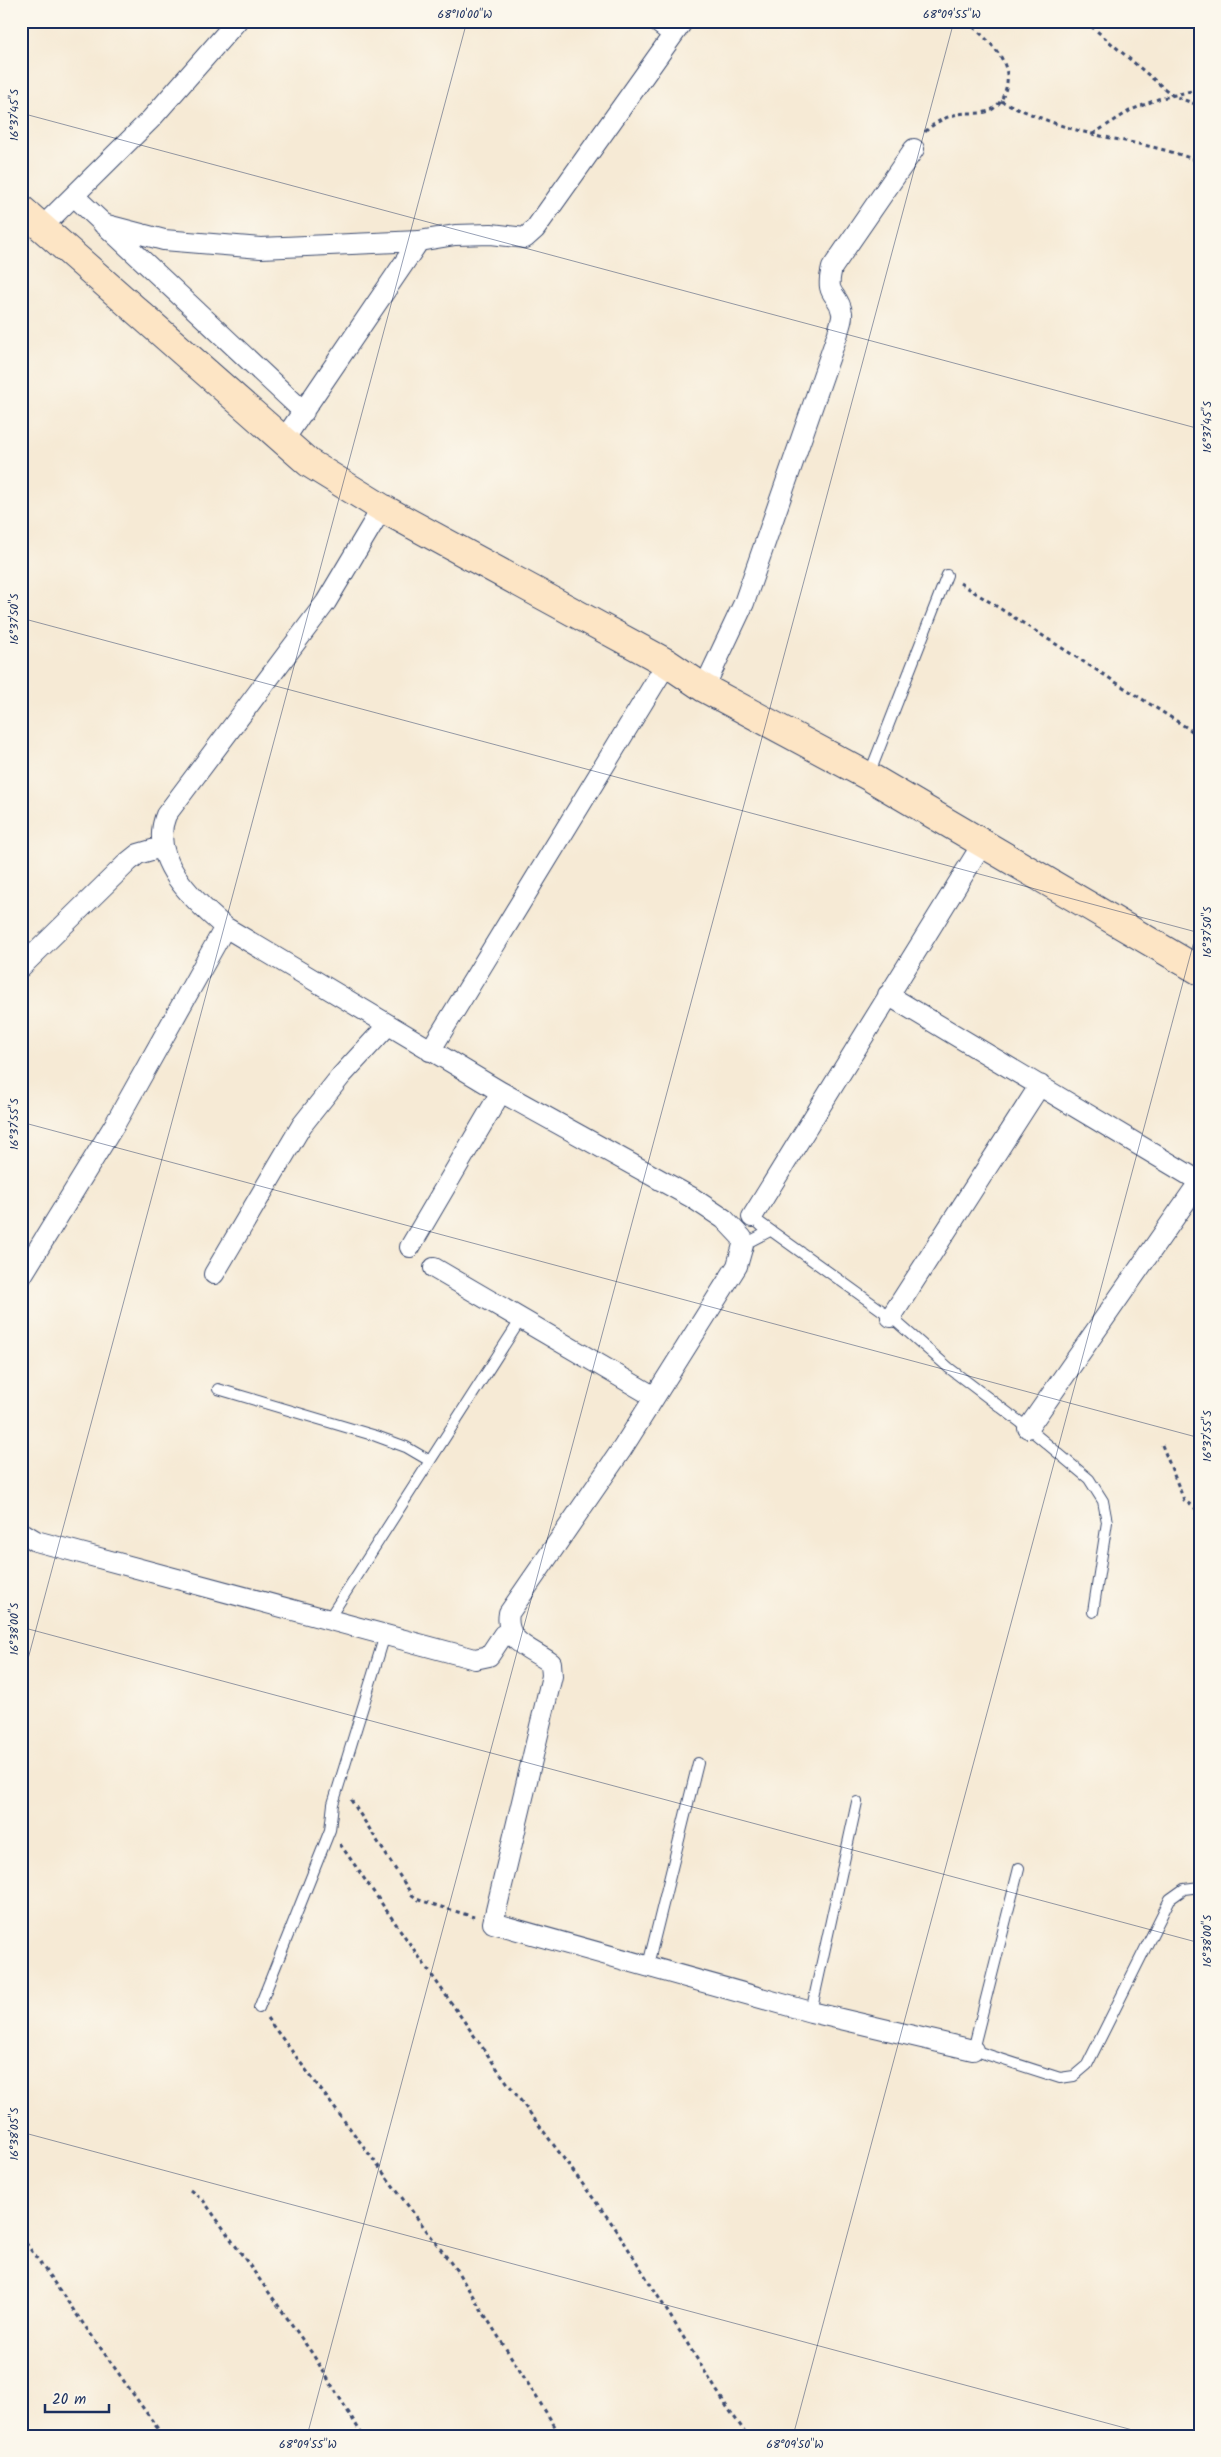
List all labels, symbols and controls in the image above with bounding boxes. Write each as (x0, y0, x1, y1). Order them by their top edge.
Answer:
text: 68°10'00"W (438, 5, 492, 24)
text: 68°09'55"W (923, 5, 981, 24)
text: 16°37'45"S (5, 88, 24, 141)
text: 16°37'45"S (1198, 400, 1217, 453)
text: 16°37'50"S (5, 593, 24, 645)
text: 16°37'50"S (1198, 906, 1217, 958)
text: 16°37'55"S (5, 1097, 24, 1150)
text: 16°37'55"S (1198, 1409, 1217, 1462)
text: 16°38'00"S (5, 1602, 24, 1655)
text: 16°38'00"S (1198, 1914, 1217, 1967)
text: 16°38'05"S (5, 2107, 24, 2161)
scale bar (45, 2382, 109, 2414)
text: 20 m (52, 2388, 86, 2412)
text: 68°09'55"W (279, 2435, 337, 2454)
text: 68°09'50"W (766, 2435, 824, 2454)

